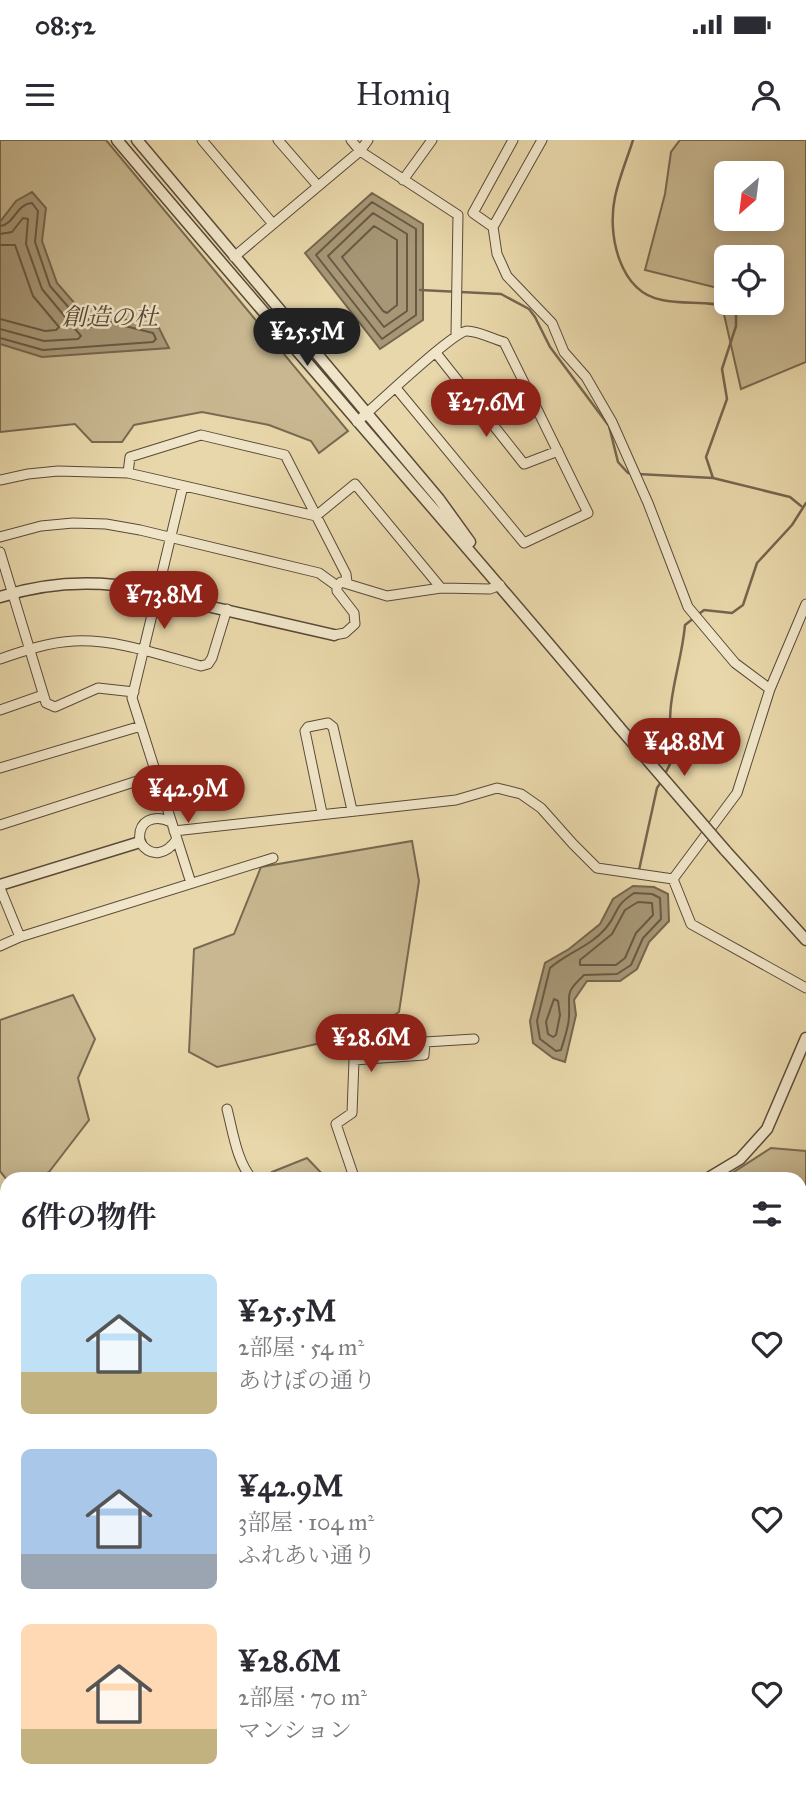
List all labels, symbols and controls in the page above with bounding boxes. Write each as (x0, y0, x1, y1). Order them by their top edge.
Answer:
text: 08:52 (35, 9, 95, 41)
text: Homiq (356, 75, 450, 114)
icon: menu (21, 76, 59, 114)
icon: person (747, 76, 785, 114)
north arrow (714, 161, 784, 231)
map controls (714, 161, 784, 315)
button: locate (714, 245, 784, 315)
park label: 創造の杜 (62, 302, 160, 332)
pin: ¥25.5M (250, 308, 364, 368)
text: ¥25.5M (269, 317, 345, 345)
pin: ¥27.6M (429, 380, 543, 439)
text: ¥27.6M (447, 388, 525, 416)
pin: ¥73.8M (107, 572, 221, 631)
text: ¥73.8M (125, 580, 203, 608)
pin: ¥48.8M (627, 718, 741, 778)
text: ¥48.8M (644, 727, 724, 755)
pin: ¥42.9M (131, 766, 245, 825)
text: ¥42.9M (148, 774, 228, 802)
pin: ¥28.6M (314, 1014, 428, 1074)
text: ¥28.6M (332, 1023, 410, 1051)
icon: filters (748, 1195, 786, 1233)
text: 6件の物件 (21, 1199, 156, 1235)
text: ¥25.5M (238, 1293, 336, 1329)
icon: home (77, 1302, 161, 1386)
icon: heart (748, 1325, 786, 1363)
text: 2部屋 · 54 m² (238, 1333, 364, 1361)
text: あけぼの通り (238, 1366, 376, 1394)
text: ¥42.9M (238, 1468, 343, 1504)
icon: home (77, 1477, 161, 1561)
icon: heart (748, 1500, 786, 1538)
text: 3部屋 · 104 m² (238, 1508, 374, 1536)
text: ふれあい通り (238, 1541, 376, 1569)
text: ¥28.6M (238, 1643, 341, 1679)
icon: home (77, 1652, 161, 1736)
icon: heart (748, 1675, 786, 1713)
text: 2部屋 · 70 m² (238, 1683, 367, 1711)
text: マンション (238, 1716, 352, 1744)

